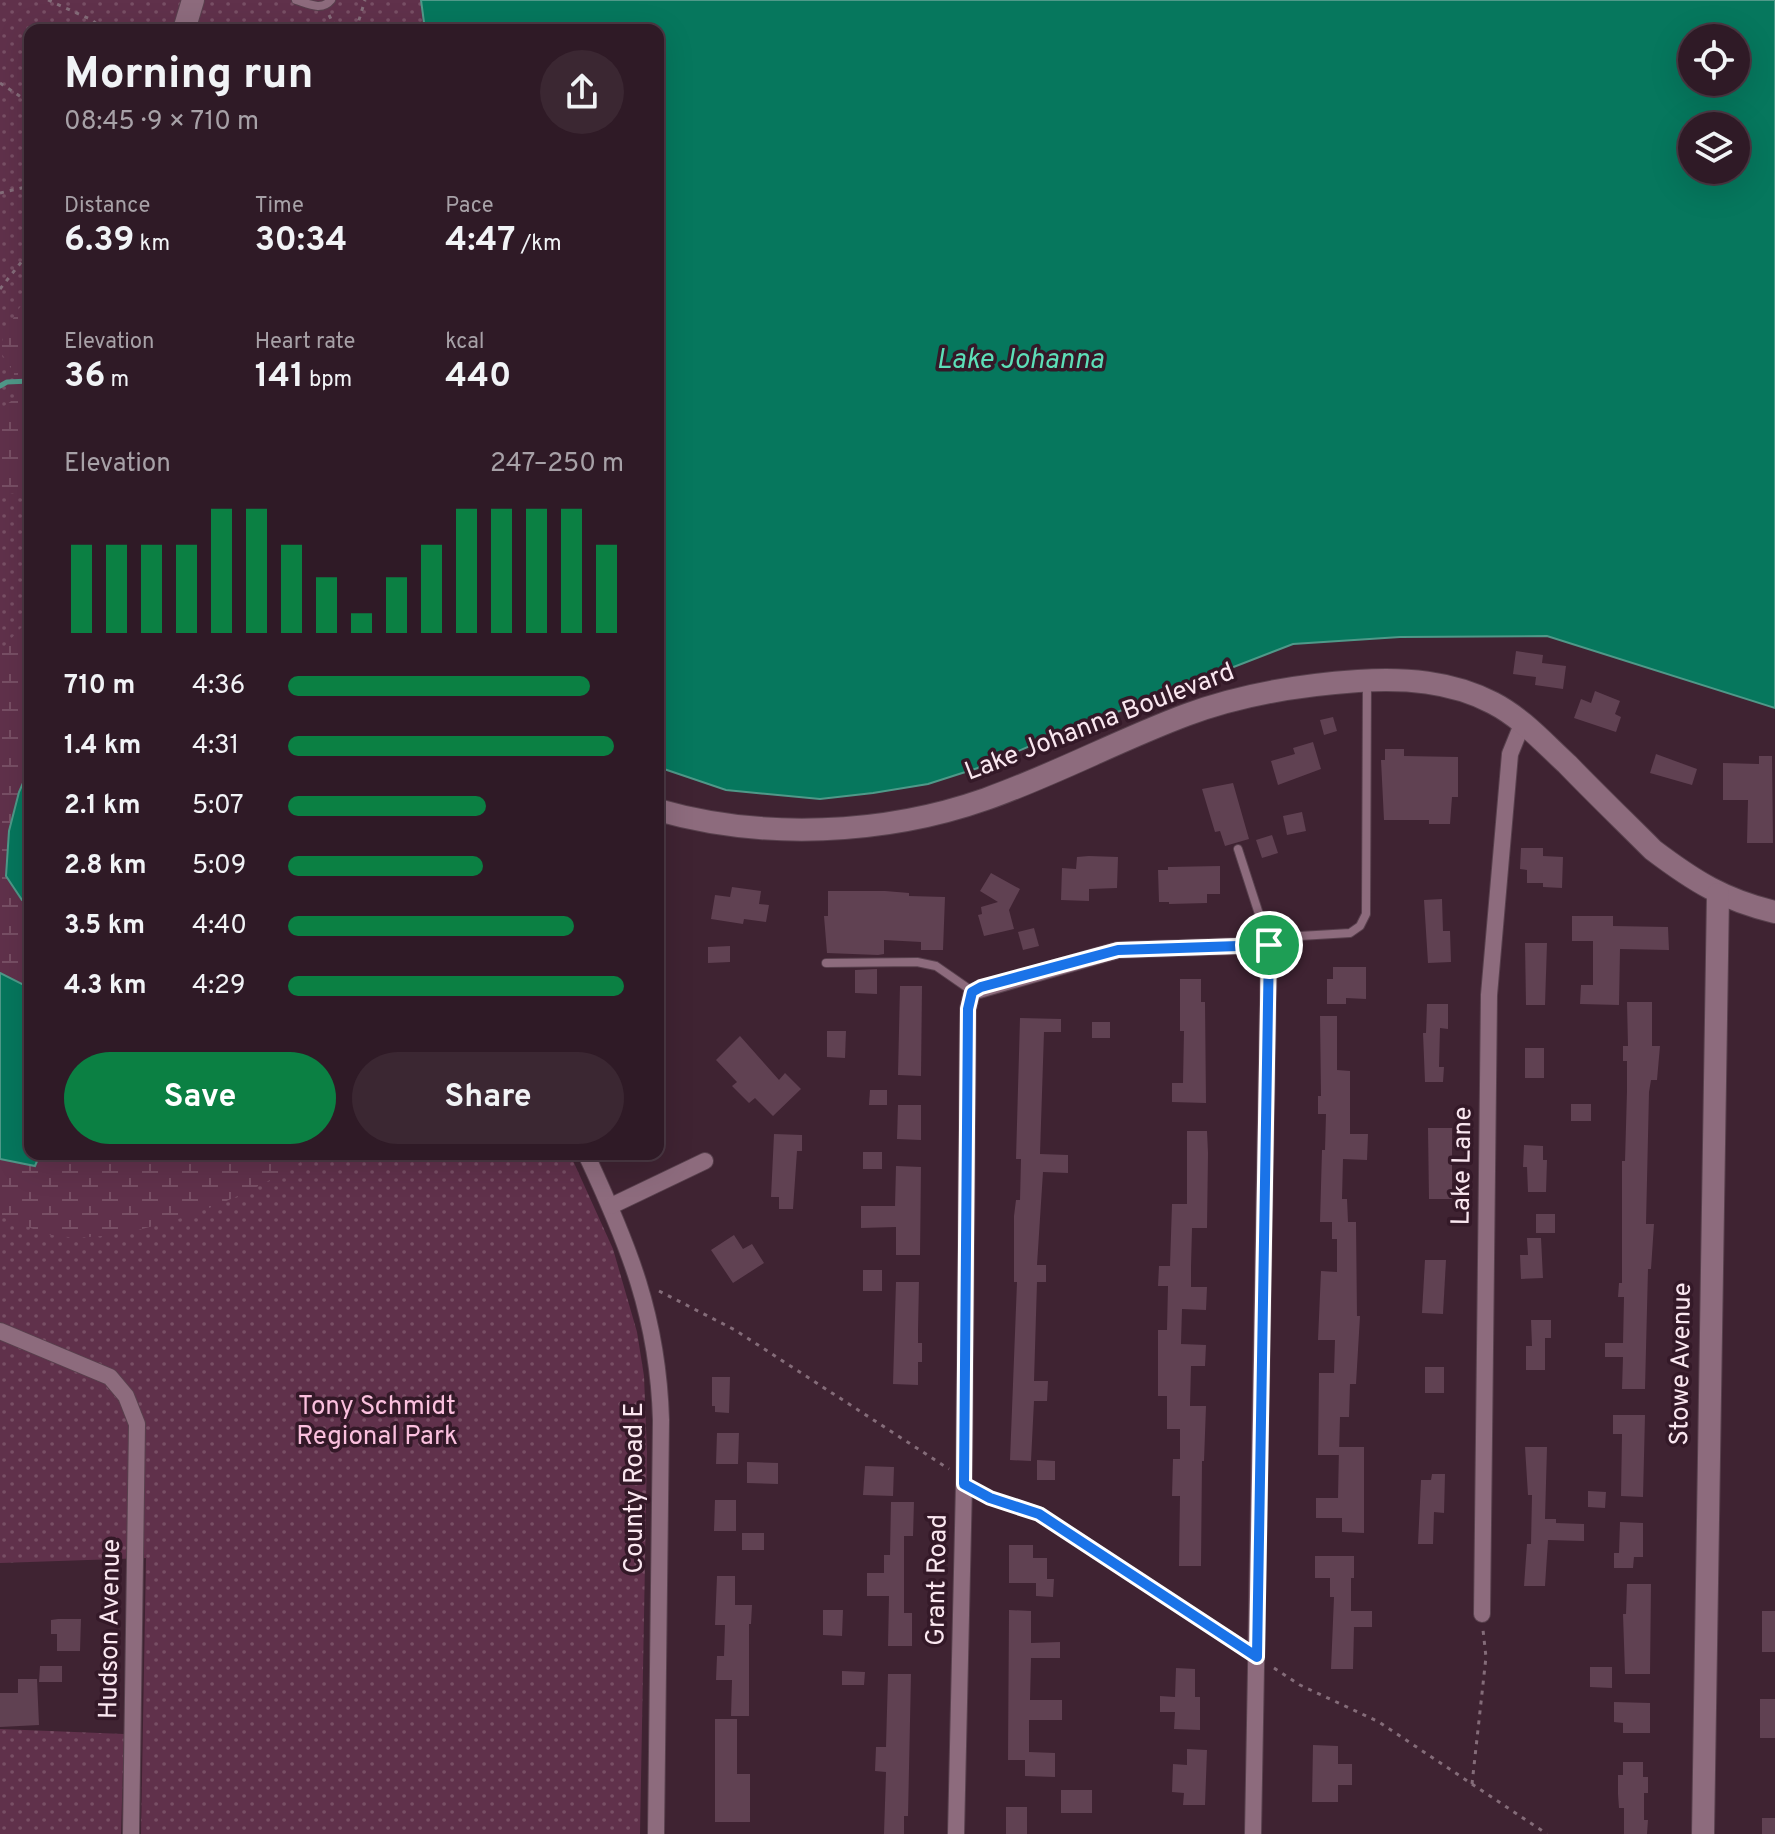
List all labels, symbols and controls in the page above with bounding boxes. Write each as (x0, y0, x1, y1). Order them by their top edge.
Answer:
map controls (1678, 24, 1750, 184)
button: locate (1678, 24, 1750, 96)
text: Morning run (64, 48, 314, 104)
button: share (540, 50, 624, 134)
text: 08:45 · 9 × 710 m (64, 106, 259, 139)
button: layers (1678, 112, 1750, 184)
text: Distance (64, 193, 150, 220)
text: Time (255, 193, 304, 220)
text: Pace (445, 193, 494, 220)
text: 6.39 (64, 220, 134, 263)
text: 30:34 (255, 220, 347, 263)
text: 4:47 (445, 220, 516, 263)
text: km (134, 231, 170, 258)
text: /km (516, 231, 562, 258)
text: Elevation (64, 329, 154, 356)
text: Heart rate (255, 329, 355, 356)
text: kcal (445, 329, 484, 356)
water label: Lake Johanna (936, 343, 1104, 379)
text: 36 (64, 356, 105, 399)
text: 141 (255, 356, 304, 399)
text: 440 (445, 356, 511, 399)
text: m (105, 367, 129, 394)
text: bpm (304, 367, 352, 394)
text: Elevation (64, 448, 171, 481)
text: 247–250 m (490, 448, 624, 481)
street label: Lake Johanna Boulevard (961, 656, 1239, 790)
text: 710 m (64, 670, 135, 703)
text: 4:36 (192, 670, 245, 703)
text: 1.4 km (64, 730, 141, 763)
text: 4:31 (192, 730, 239, 763)
text: 2.1 km (64, 790, 140, 823)
text: 5:07 (192, 790, 243, 823)
text: 2.8 km (64, 850, 146, 883)
text: 5:09 (192, 850, 246, 883)
text: 3.5 km (64, 910, 145, 943)
text: 4:40 (192, 910, 247, 943)
pin (1235, 911, 1303, 979)
icon: arrive (1247, 923, 1291, 967)
text: 4.3 km (64, 970, 146, 1003)
text: 4:29 (192, 970, 245, 1003)
button: Save (64, 1052, 336, 1144)
button: Share (352, 1052, 624, 1144)
street label: Lake Lane (1445, 1106, 1481, 1226)
street label: Stowe Avenue (1664, 1282, 1700, 1446)
park label: Tony Schmidt Regional Park (296, 1391, 458, 1454)
street label: County Road E (619, 1402, 652, 1574)
street label: Grant Road (920, 1514, 956, 1646)
street label: Hudson Avenue (93, 1539, 129, 1719)

